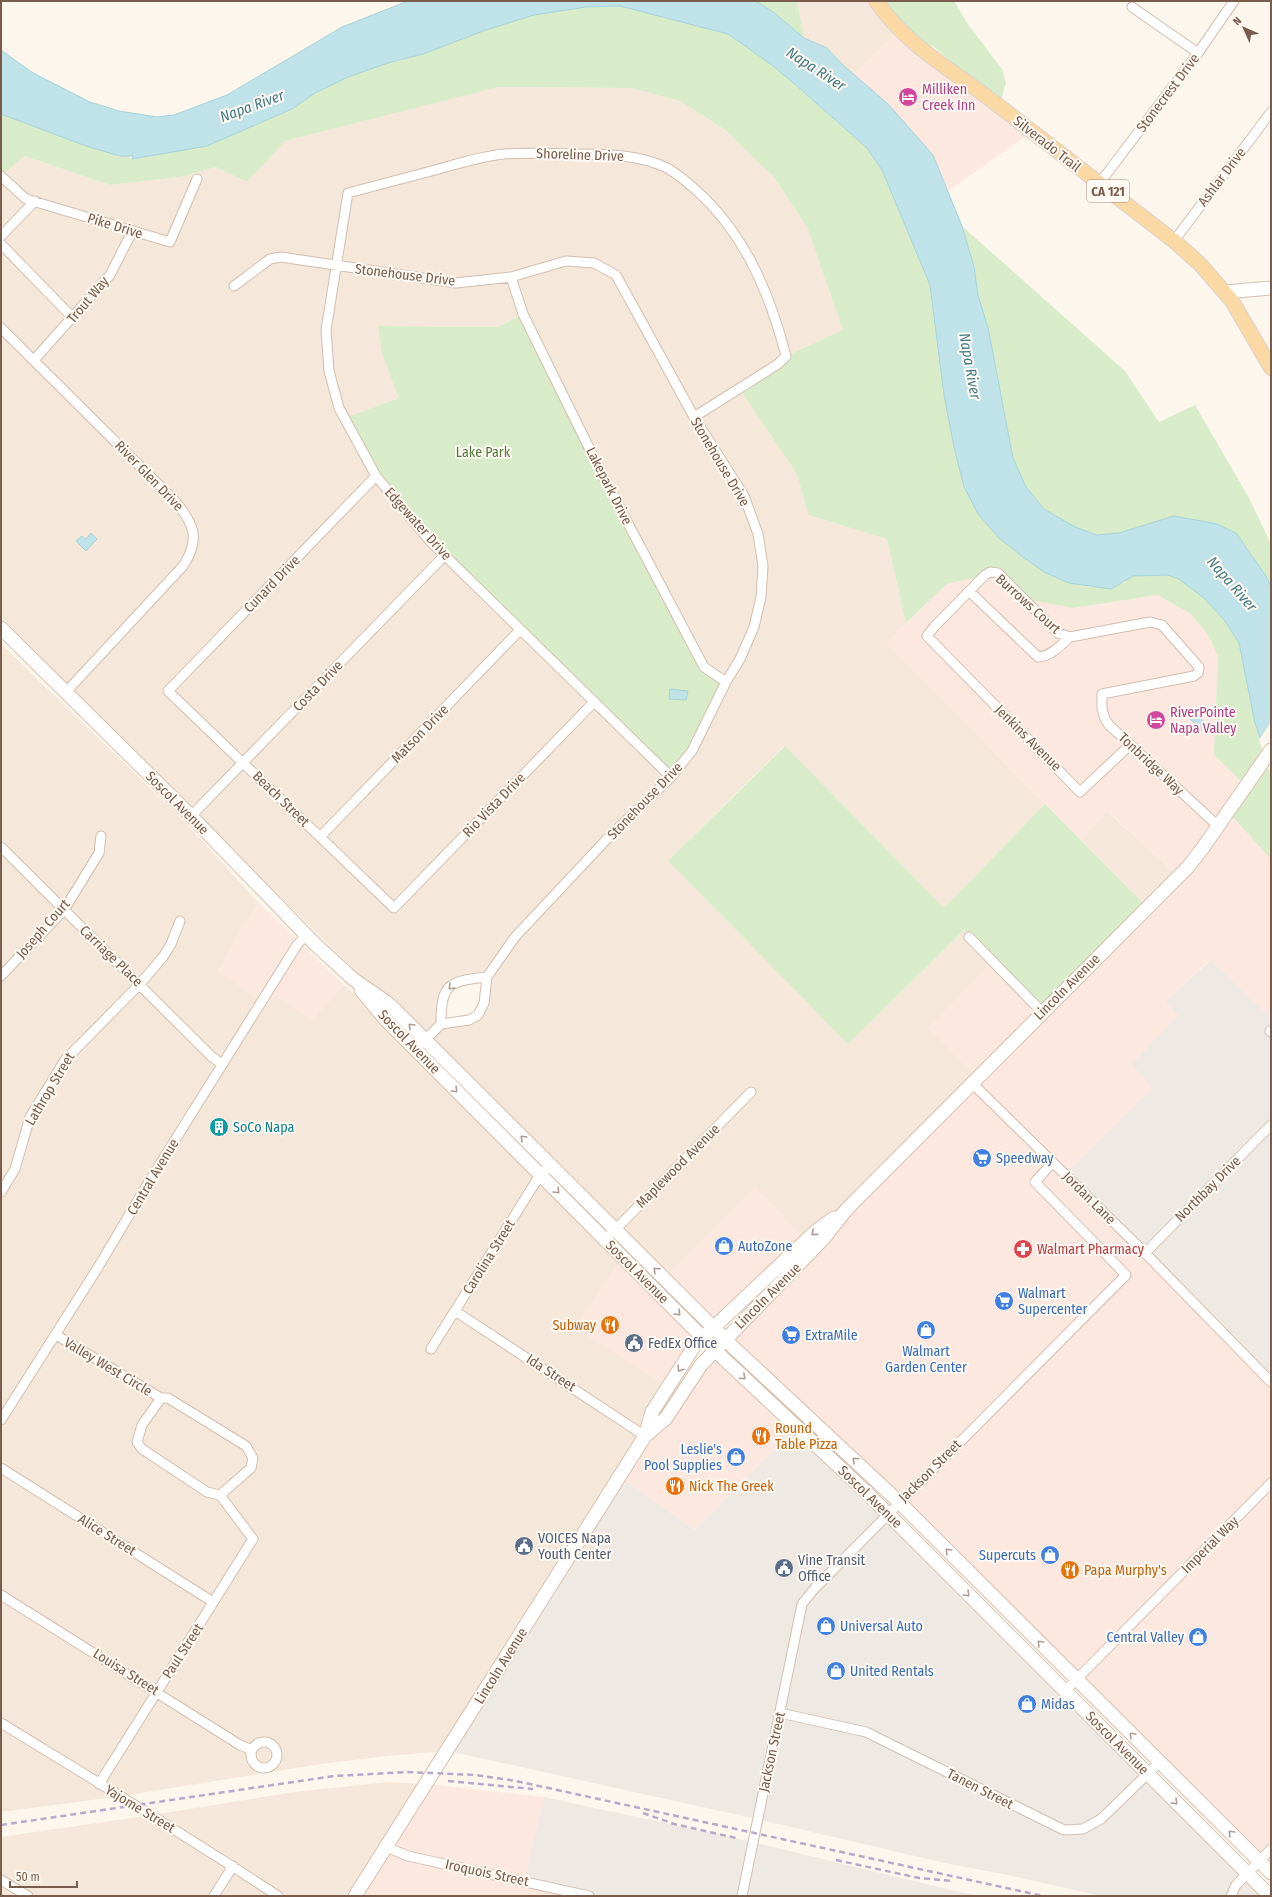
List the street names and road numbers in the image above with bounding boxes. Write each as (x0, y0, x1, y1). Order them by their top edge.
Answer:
street label: Stonecrest Drive (1133, 50, 1203, 136)
street label: Silverado Trail (1010, 112, 1084, 176)
street label: Ashlar Drive (1194, 144, 1250, 210)
street label: Shoreline Drive (536, 145, 624, 165)
road number: CA 121 (1087, 180, 1129, 202)
street label: Pike Drive (85, 210, 145, 242)
street label: Stonehouse Drive (354, 260, 456, 290)
street label: Trout Way (63, 272, 113, 327)
street label: Stonehouse Drive (687, 414, 753, 510)
street label: River Glen Drive (111, 437, 187, 515)
street label: Lakepark Drive (582, 444, 636, 528)
street label: Edgewater Drive (381, 484, 455, 564)
street label: Cunard Drive (240, 552, 304, 616)
street label: Burrows Court (992, 571, 1064, 638)
street label: Costa Drive (289, 657, 347, 715)
street label: Matson Drive (388, 701, 452, 767)
street label: Jenkins Avenue (991, 701, 1065, 775)
street label: Tonbridge Way (1115, 729, 1188, 799)
street label: Stonehouse Drive (604, 759, 686, 843)
street label: Soscol Avenue (142, 768, 212, 838)
street label: Beach Street (249, 768, 313, 831)
street label: Rio Vista Drive (459, 769, 529, 841)
street label: Joseph Court (13, 895, 74, 962)
street label: Carriage Place (76, 922, 146, 990)
street label: Lincoln Avenue (1030, 950, 1104, 1024)
street label: Soscol Avenue (374, 1006, 444, 1078)
street label: Lathrop Street (22, 1049, 79, 1129)
street label: Maplewood Avenue (633, 1120, 724, 1211)
street label: Central Avenue (124, 1136, 182, 1218)
street label: Northbay Drive (1172, 1153, 1244, 1225)
street label: Jordan Lane (1059, 1168, 1119, 1228)
street label: Carolina Street (459, 1216, 519, 1297)
street label: Soscol Avenue (602, 1237, 672, 1307)
street label: Lincoln Avenue (731, 1259, 805, 1333)
street label: Valley West Circle (61, 1334, 155, 1400)
street label: Ida Street (523, 1351, 579, 1396)
street label: Jackson Street (895, 1436, 965, 1506)
street label: Soscol Avenue (834, 1462, 906, 1532)
street label: Alice Street (75, 1511, 139, 1560)
street label: Imperial Way (1178, 1512, 1243, 1577)
street label: Paul Street (159, 1620, 207, 1682)
street label: Lincoln Avenue (471, 1625, 531, 1707)
street label: Louisa Street (90, 1645, 162, 1699)
street label: Soscol Avenue (1082, 1708, 1152, 1778)
street label: Jackson Street (755, 1710, 789, 1794)
street label: Tanen Street (944, 1765, 1016, 1813)
street label: Yajome Street (102, 1781, 179, 1837)
street label: Iroquois Street (444, 1856, 531, 1890)

